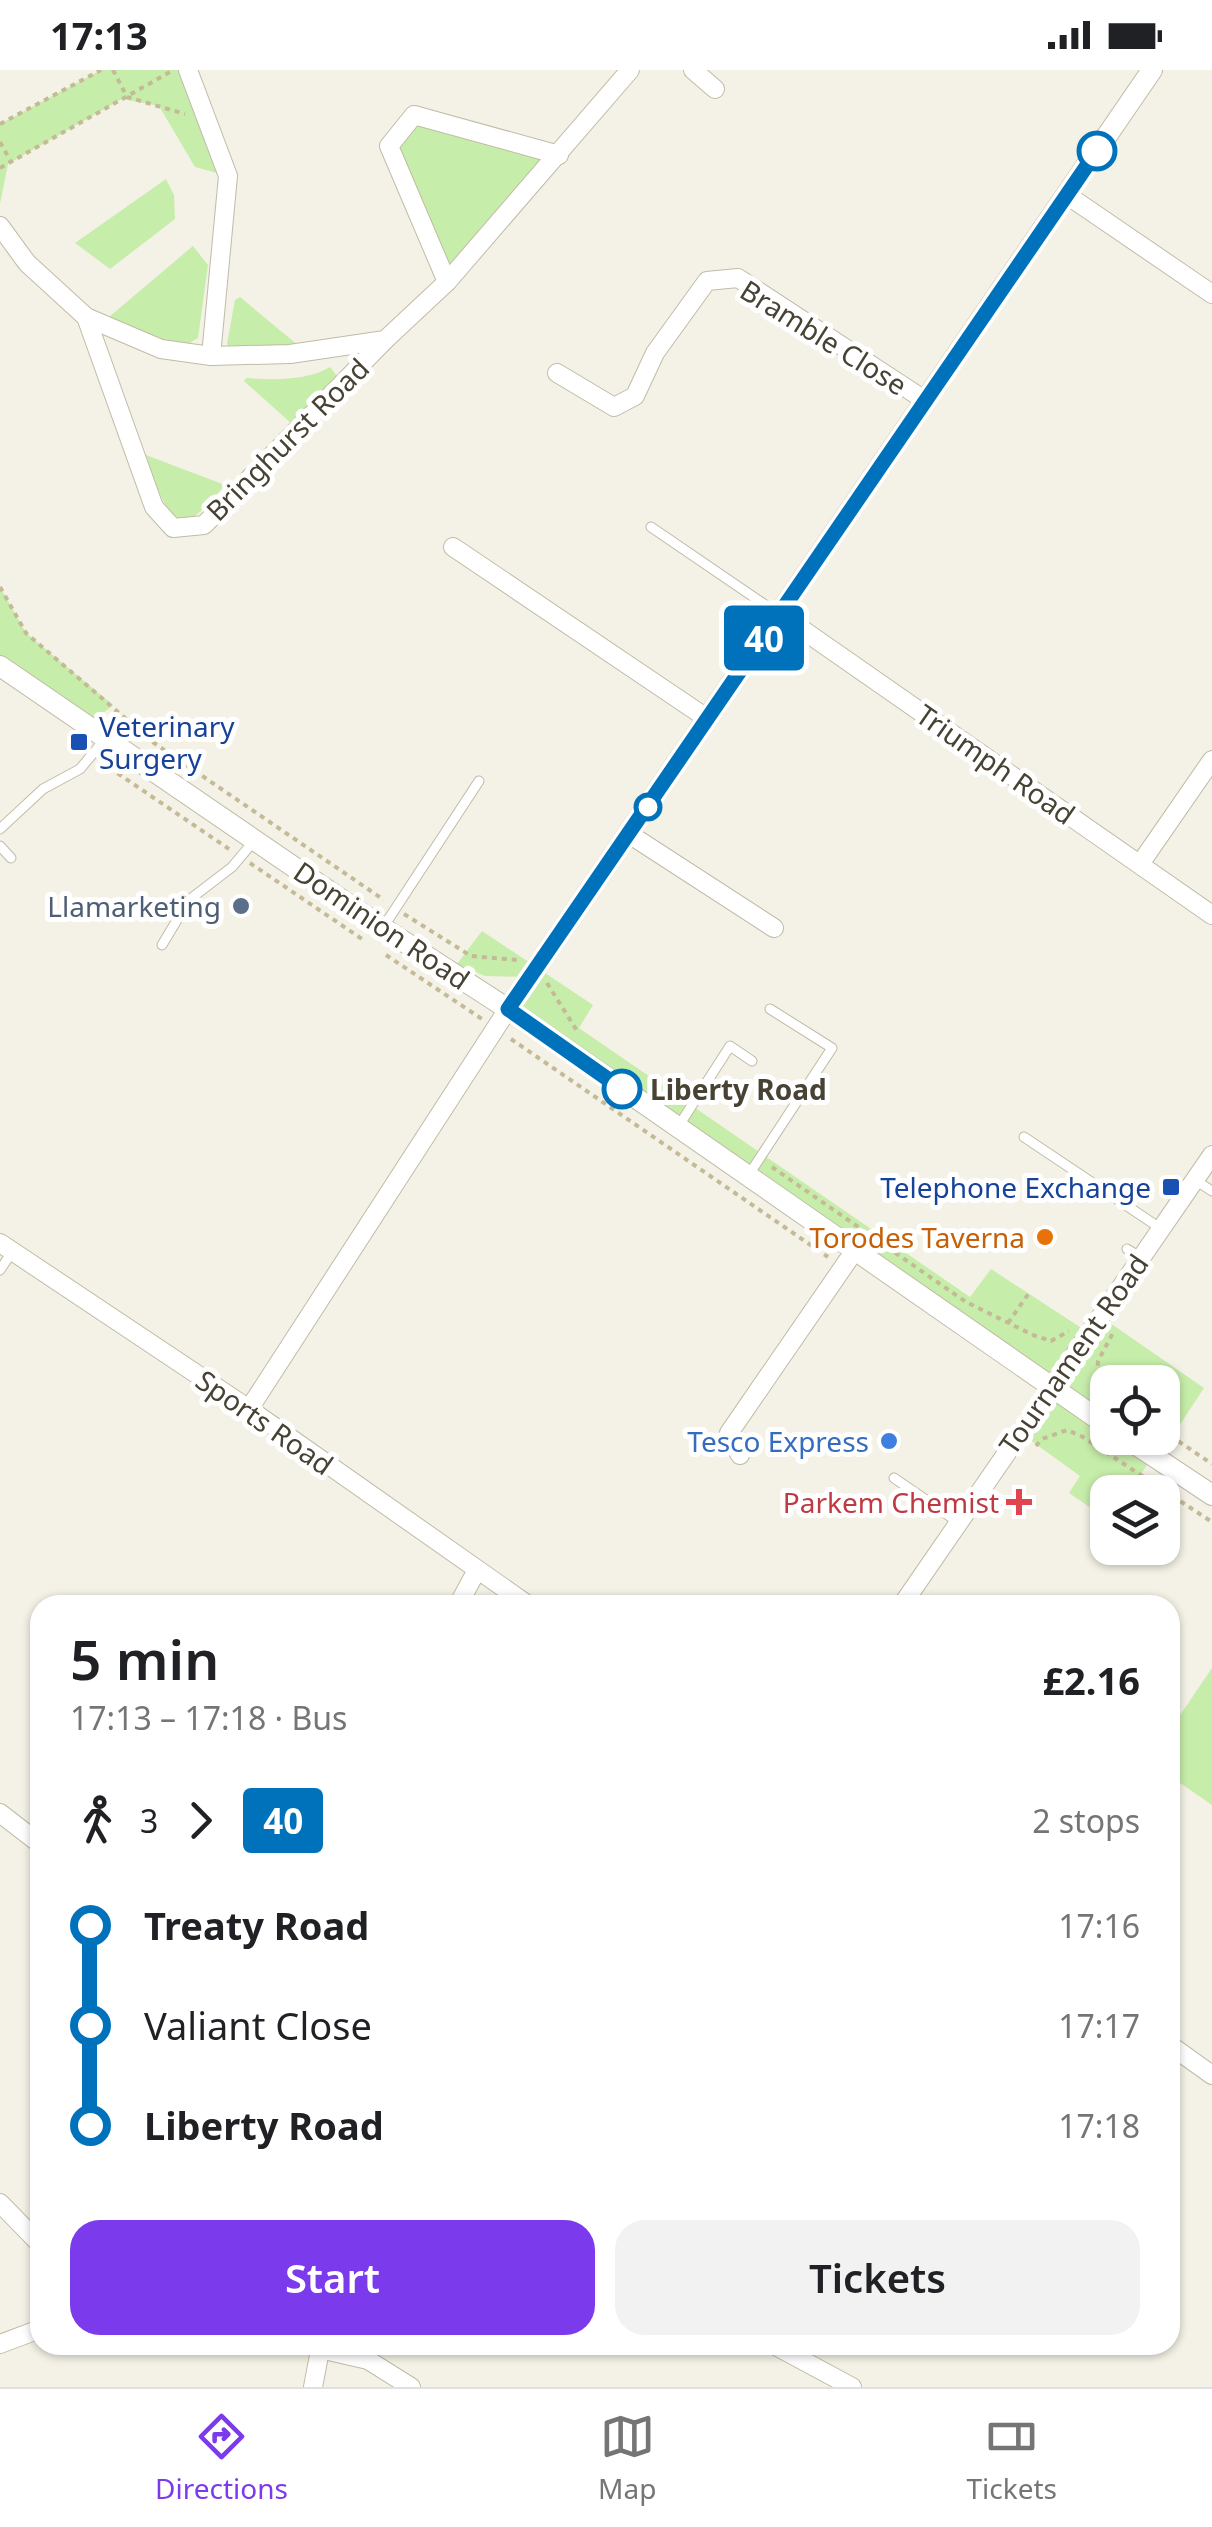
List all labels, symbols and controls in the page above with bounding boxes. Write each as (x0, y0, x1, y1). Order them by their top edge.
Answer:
text: 17:13 (50, 9, 148, 61)
unlabelled marker (1078, 132, 1116, 170)
street label: Bramble Close (733, 271, 915, 403)
street label: Bringhurst Road (197, 349, 377, 529)
line badge: 40 (719, 606, 809, 670)
text: 40 (744, 615, 784, 662)
street label: Triumph Road (909, 695, 1083, 833)
place label: Veterinary Surgery (99, 707, 235, 777)
marker: Veterinary Surgery (68, 731, 90, 753)
unlabelled marker (635, 794, 661, 820)
street label: Dominion Road (287, 852, 477, 998)
place label: Llamarketing (47, 887, 221, 925)
marker: Llamarketing (230, 895, 252, 917)
marker: Liberty Road (603, 1070, 641, 1108)
place label: Liberty Road (650, 1070, 827, 1108)
place label: Telephone Exchange (880, 1168, 1151, 1206)
marker: Telephone Exchange (1160, 1176, 1182, 1198)
place label: Torodes Taverna (809, 1218, 1025, 1256)
marker: Torodes Taverna (1034, 1226, 1056, 1248)
street label: Tournament Road (990, 1246, 1156, 1462)
street label: Sports Road (189, 1361, 341, 1483)
map controls (1090, 1365, 1180, 1565)
button: locate (1090, 1365, 1180, 1455)
place label: Tesco Express (687, 1422, 869, 1460)
marker: Tesco Express (878, 1430, 900, 1452)
button: layers (1090, 1475, 1180, 1565)
place label: Parkem Chemist (783, 1483, 999, 1521)
marker: Parkem Chemist (1008, 1491, 1030, 1513)
text: 5 min (70, 1621, 219, 1696)
text: £2.16 (1042, 1654, 1140, 1706)
text: 17:13 – 17:18 · Bus (70, 1696, 347, 1739)
icon: walk (70, 1793, 125, 1848)
icon: forward (173, 1793, 228, 1848)
text: 40 (263, 1797, 303, 1844)
text: 3 (140, 1799, 158, 1842)
text: 2 stops (1032, 1799, 1140, 1842)
text: Treaty Road (144, 1899, 369, 1951)
text: 17:16 (1058, 1904, 1140, 1947)
text: Valiant Close (144, 1999, 372, 2051)
text: 17:17 (1058, 2004, 1140, 2047)
text: Liberty Road (144, 2099, 384, 2151)
text: 17:18 (1058, 2104, 1140, 2147)
button: Start (70, 2220, 595, 2335)
button: Tickets (615, 2220, 1140, 2335)
tab: Directions (155, 2409, 288, 2507)
tab: Map (598, 2409, 656, 2507)
tab: Tickets (966, 2409, 1057, 2507)

